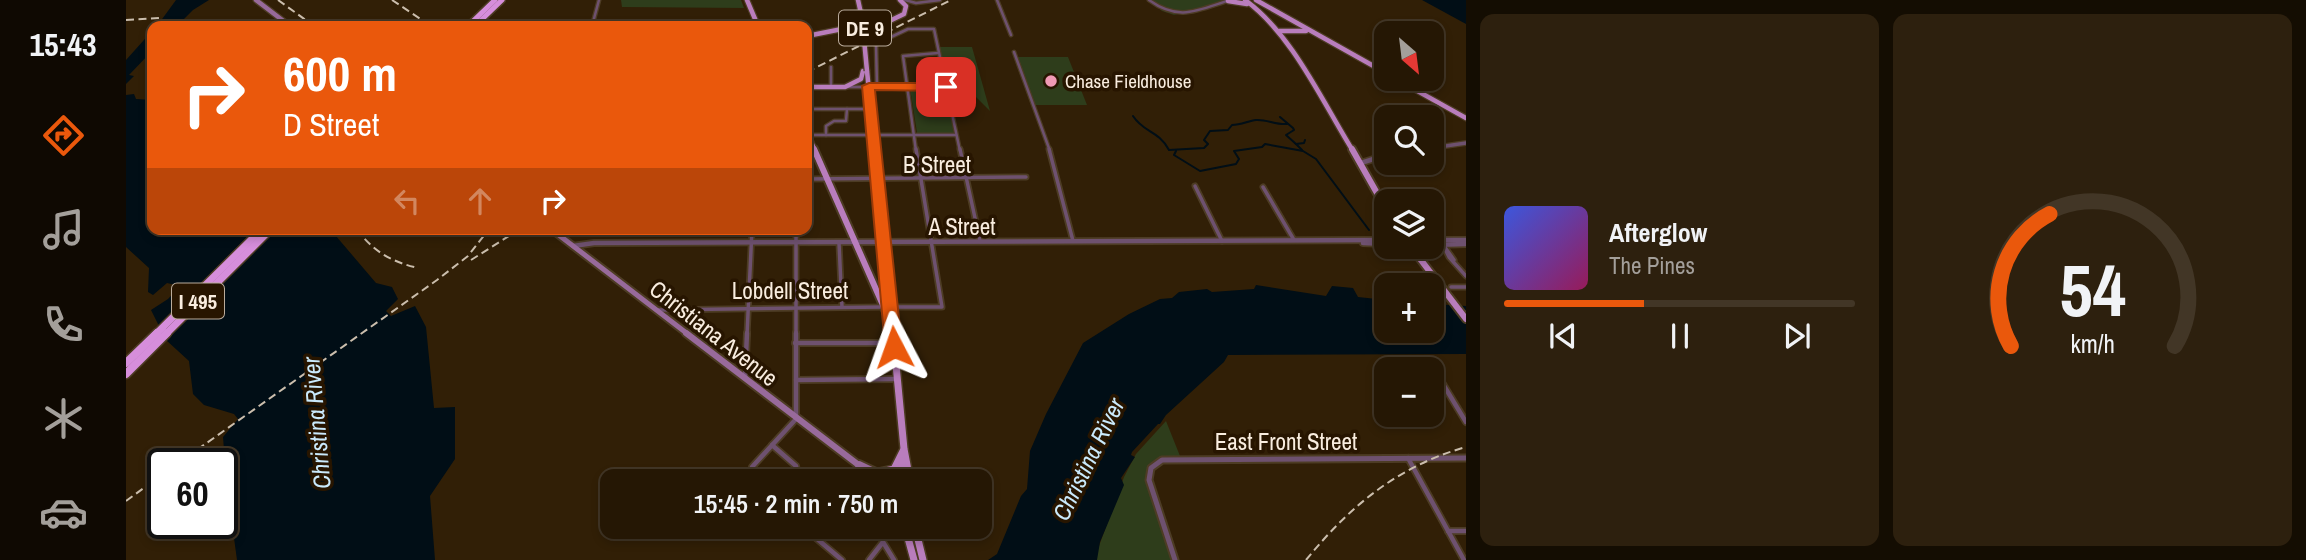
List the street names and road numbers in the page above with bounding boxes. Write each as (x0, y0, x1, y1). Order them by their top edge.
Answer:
road number: DE 9 (839, 10, 891, 46)
street label: B Street (903, 149, 971, 180)
street label: A Street (927, 211, 996, 242)
street label: Christiana Avenue (643, 273, 785, 393)
street label: Lobdell Street (732, 275, 848, 306)
road number: I 495 (172, 284, 224, 318)
street label: East Front Street (1215, 426, 1357, 457)

